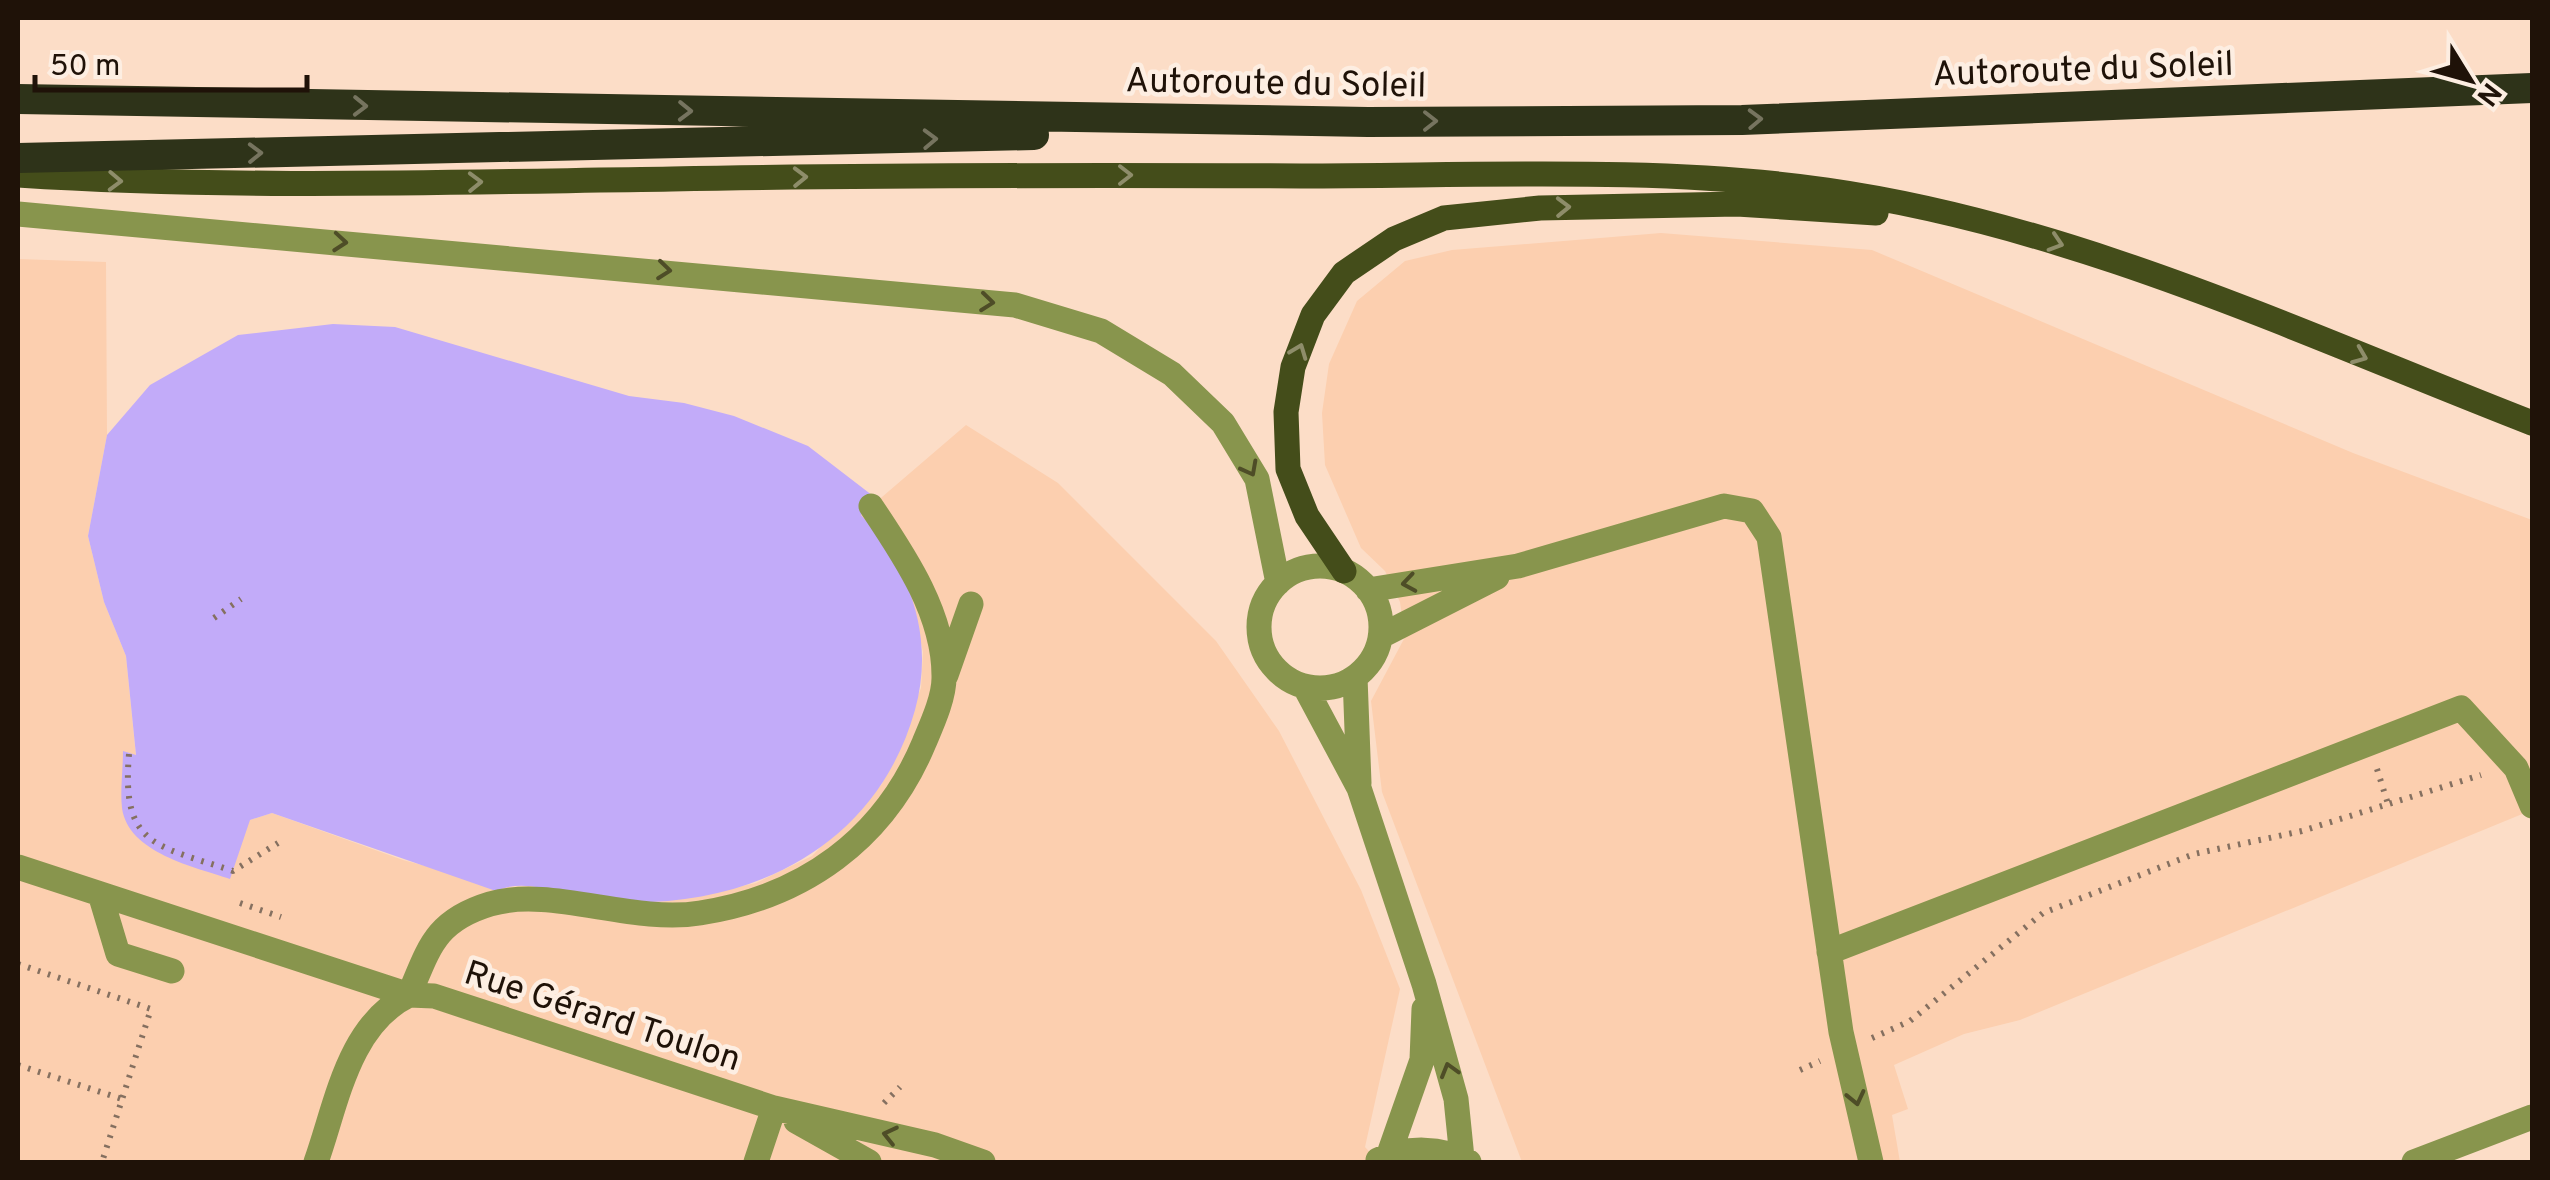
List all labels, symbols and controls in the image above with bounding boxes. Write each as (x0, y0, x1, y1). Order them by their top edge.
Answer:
scale bar (35, 30, 308, 92)
north arrow (2420, 30, 2520, 130)
street label: Autoroute du Soleil (1932, 44, 2234, 98)
text: 50 m (50, 49, 120, 86)
street label: Autoroute du Soleil (1125, 60, 1427, 110)
text: N (2467, 74, 2508, 112)
one-way arrow (352, 95, 368, 116)
one-way arrow (678, 100, 693, 122)
one-way arrow (1747, 109, 1763, 130)
one-way arrow (1422, 110, 1438, 132)
one-way arrow (922, 129, 938, 150)
one-way arrow (248, 142, 263, 164)
one-way arrow (1118, 164, 1133, 186)
one-way arrow (792, 166, 808, 187)
one-way arrow (107, 170, 123, 191)
one-way arrow (467, 171, 483, 192)
one-way arrow (1556, 197, 1572, 218)
one-way arrow (333, 230, 349, 252)
one-way arrow (2047, 231, 2064, 251)
one-way arrow (656, 259, 672, 281)
one-way arrow (980, 291, 996, 312)
one-way arrow (1288, 343, 1308, 360)
one-way arrow (2351, 345, 2368, 365)
one-way arrow (1238, 458, 1257, 477)
one-way arrow (1400, 572, 1417, 593)
street label: Rue Gérard Toulon (458, 952, 746, 1083)
one-way arrow (1439, 1062, 1460, 1079)
one-way arrow (1844, 1089, 1865, 1106)
one-way arrow (882, 1126, 899, 1147)

